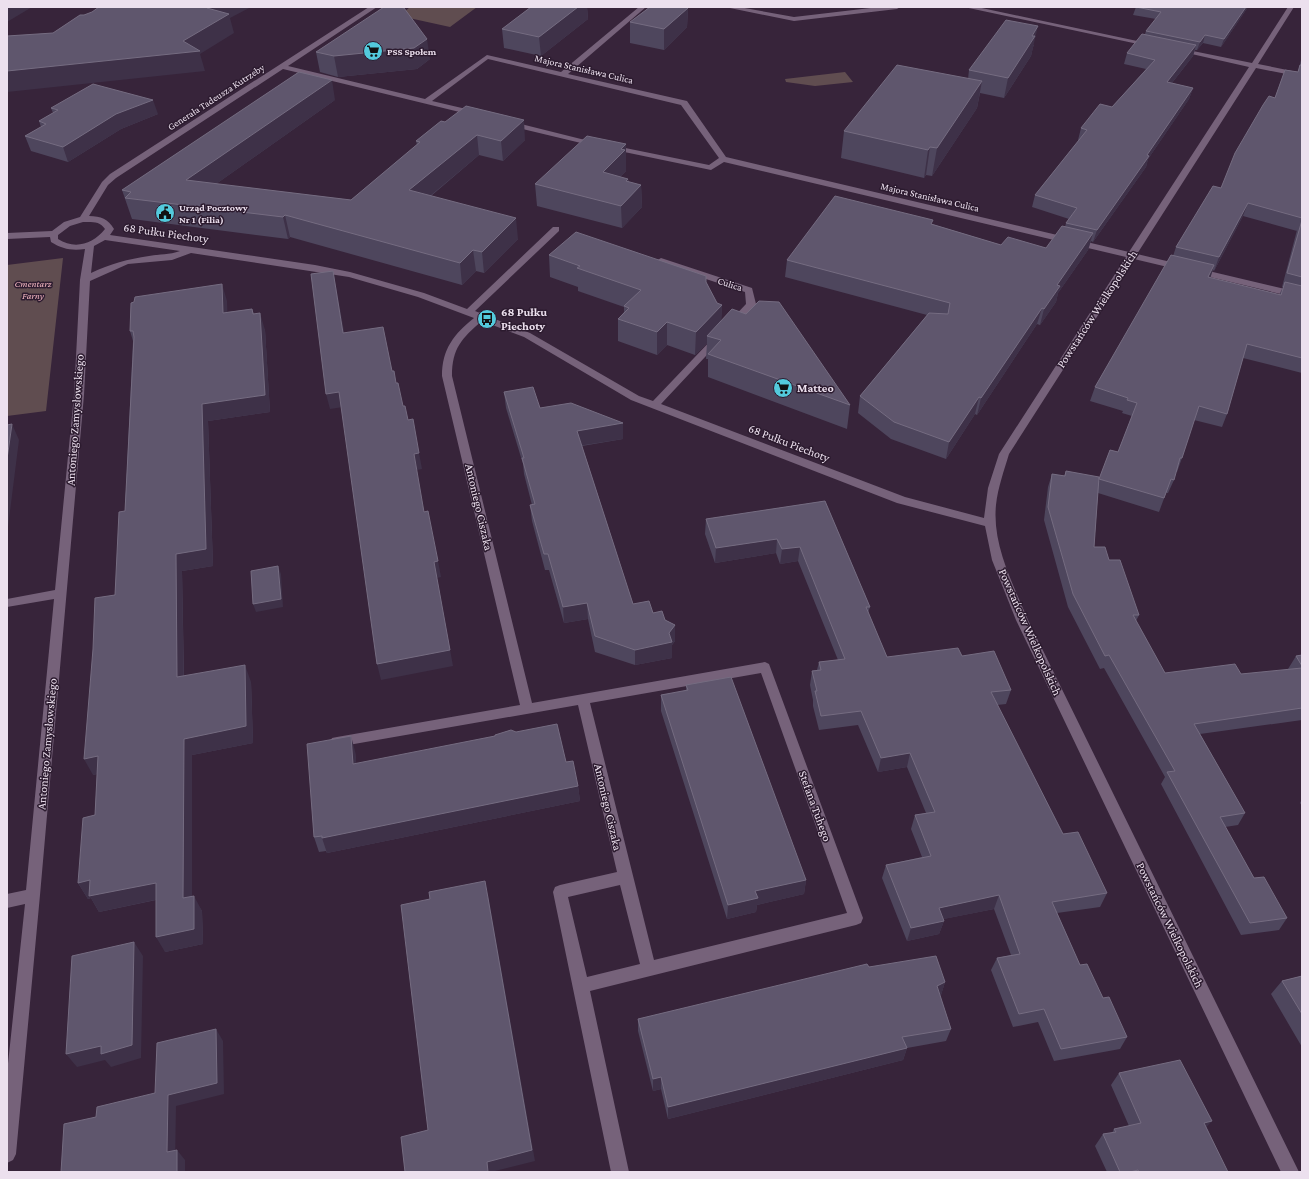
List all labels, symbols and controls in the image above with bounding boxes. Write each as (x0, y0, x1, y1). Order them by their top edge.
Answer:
supermarket icon: PSS Społem (362, 40, 384, 62)
place label: PSS Społem (387, 46, 437, 57)
street label: Majora Stanisława Culica (533, 52, 635, 87)
street label: Generała Tadeusza Kutrzeby (166, 61, 267, 132)
street label: Majora Stanisława Culica (879, 180, 981, 215)
public building icon: Urząd Pocztowy Nr 1 (Filia) (154, 202, 176, 224)
place label: Urząd Pocztowy Nr 1 (Filia) (179, 202, 248, 226)
street label: 68 Pułku Piechoty (123, 220, 210, 246)
street label: Powstańców Wielkopolskich (1054, 247, 1141, 370)
street label: Culica (716, 275, 744, 293)
park label: Cmentarz Farny (14, 278, 52, 301)
place label: 68 Pułku Piechoty (501, 305, 547, 333)
bus stop icon: 68 Pułku Piechoty (476, 308, 498, 330)
street label: Antoniego Zamysłowskiego (63, 354, 87, 486)
supermarket icon: Matteo (772, 377, 794, 399)
place label: Matteo (797, 381, 834, 395)
street label: 68 Pułku Piechoty (746, 421, 832, 465)
street label: Antoniego Ciszaka (462, 462, 496, 552)
street label: Powstańców Wielkopolskich (996, 566, 1065, 698)
street label: Antoniego Zamysłowskiego (34, 678, 60, 810)
street label: Antoniego Ciszaka (591, 762, 625, 852)
street label: Stefana Tuhego (796, 769, 834, 843)
street label: Powstańców Wielkopolskich (1134, 860, 1207, 990)

